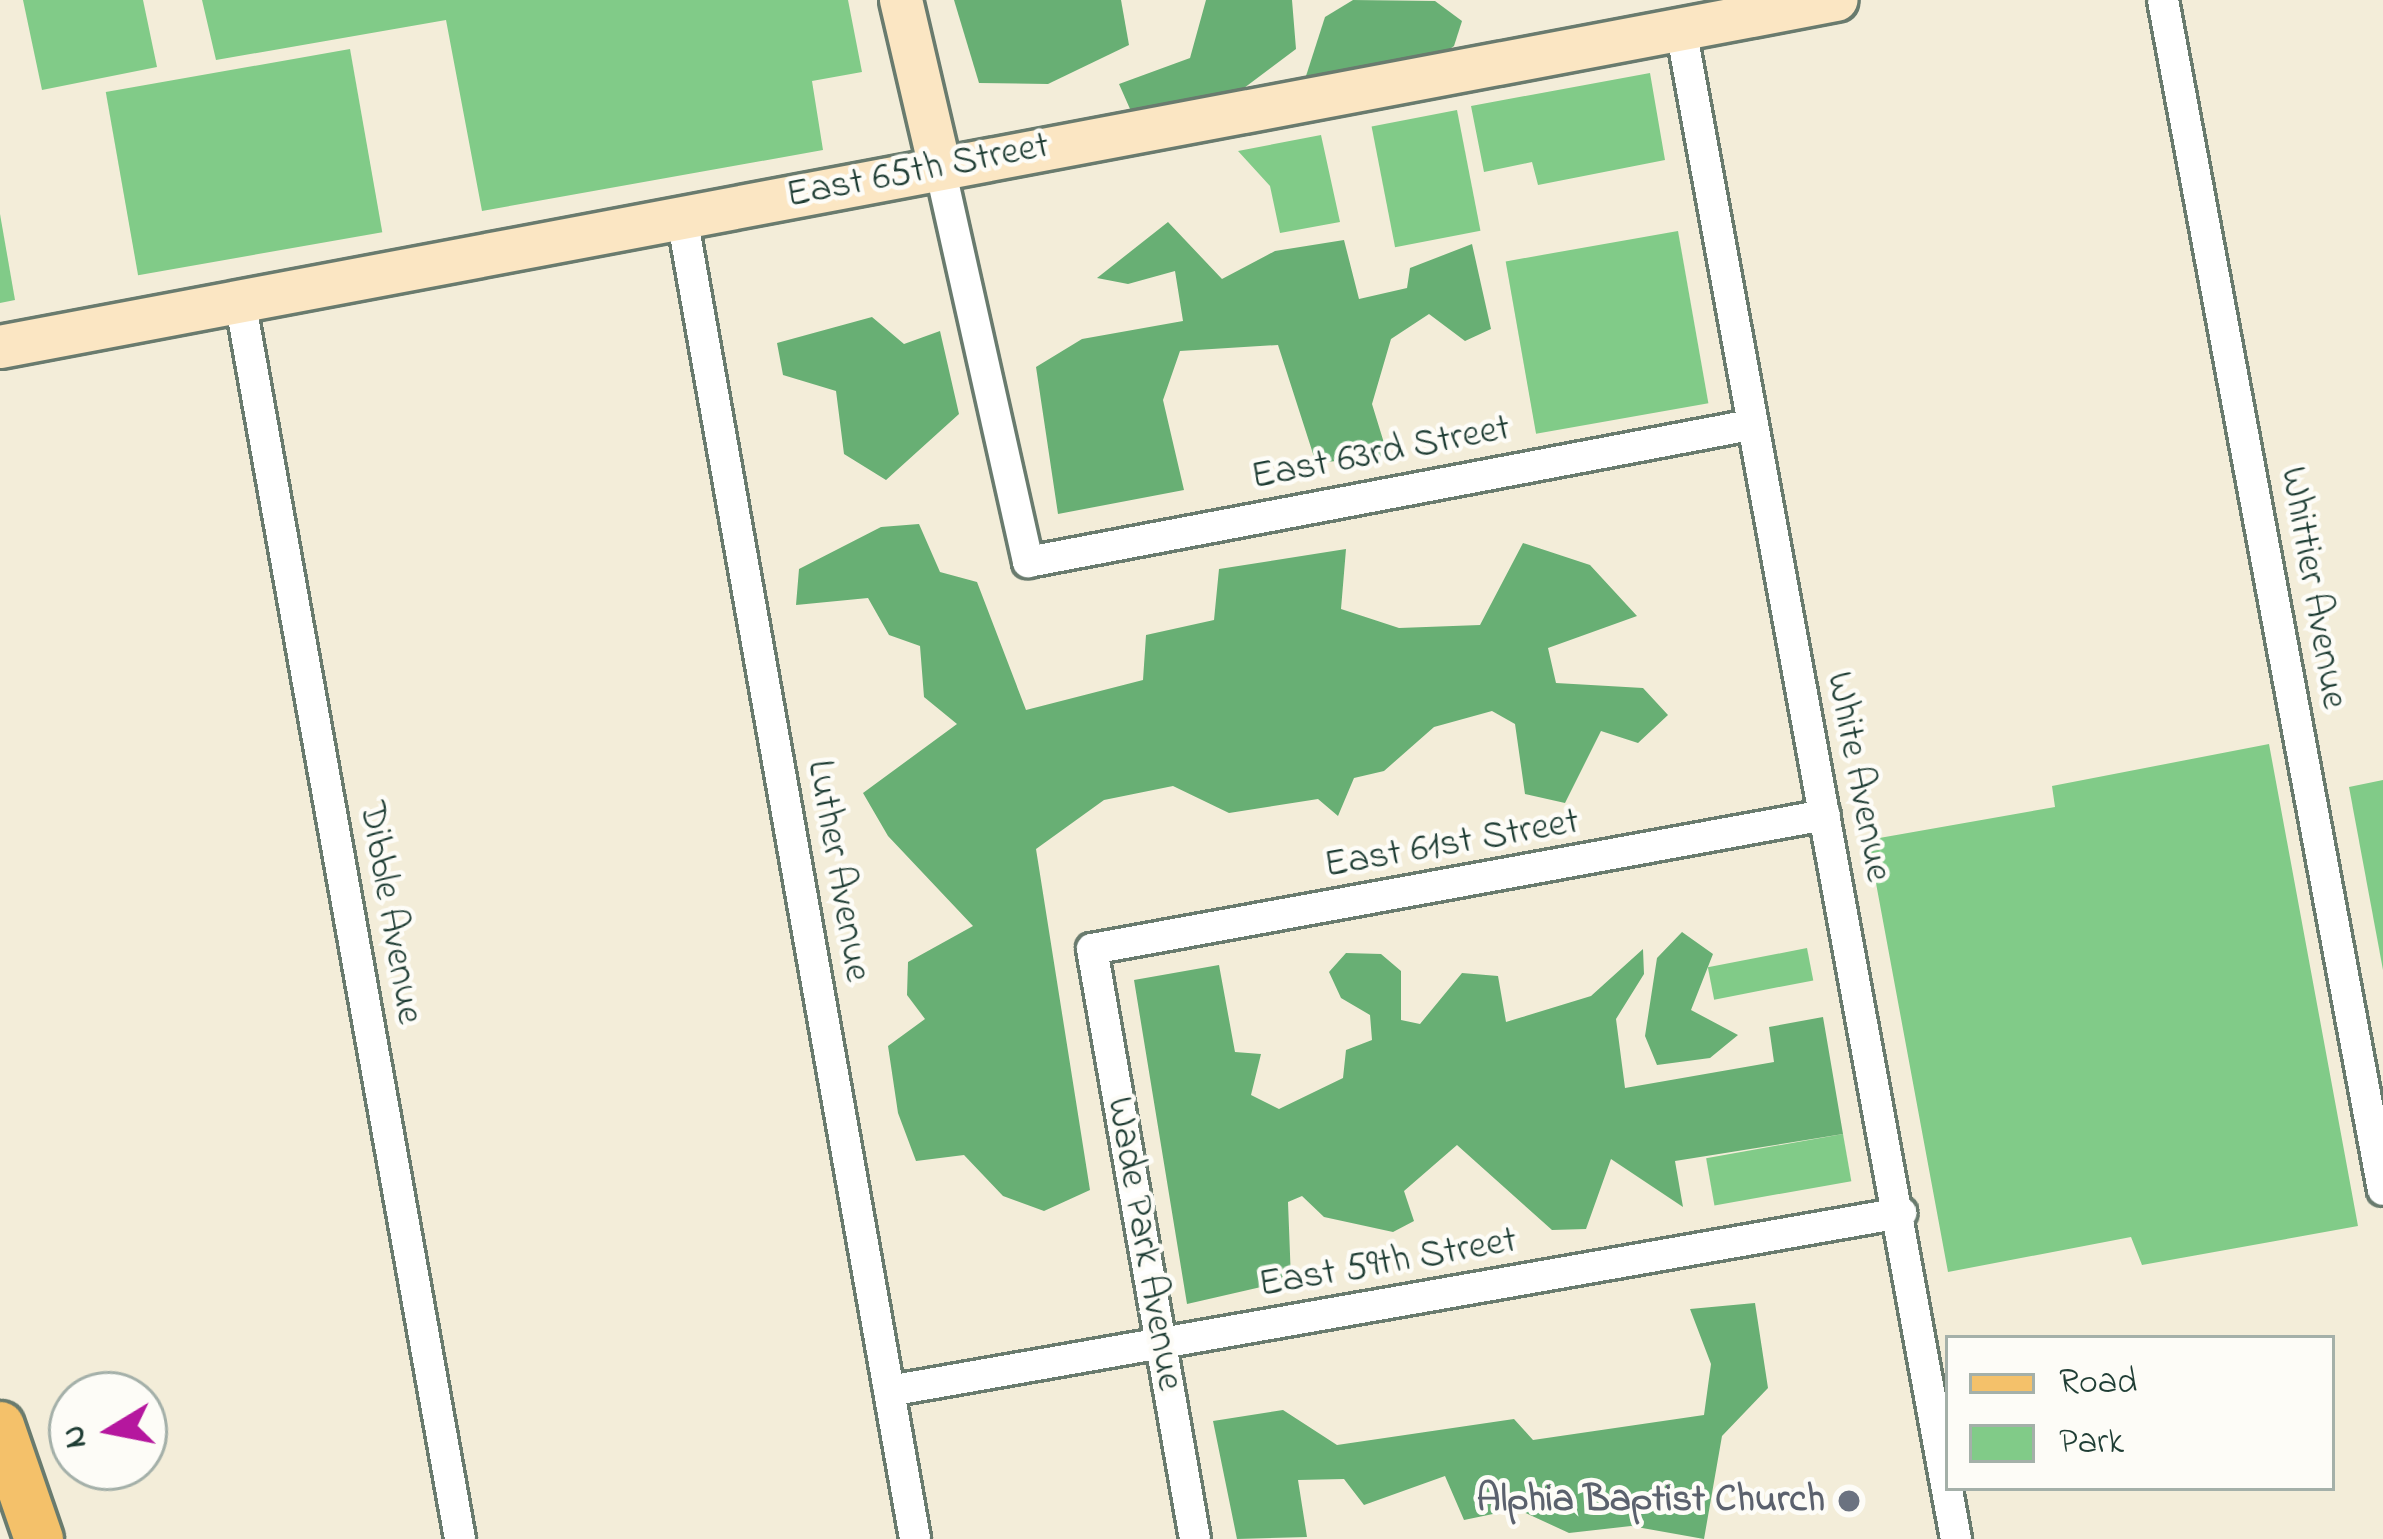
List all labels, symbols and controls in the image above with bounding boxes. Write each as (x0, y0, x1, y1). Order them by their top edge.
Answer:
street label: East 65th Street (783, 124, 1053, 220)
street label: East 63rd Street (1248, 406, 1514, 502)
street label: Whittier Avenue (2268, 463, 2356, 713)
street label: White Avenue (1814, 668, 1900, 886)
street label: Luther Avenue (794, 757, 880, 985)
street label: Dibble Avenue (346, 798, 432, 1028)
street label: East 61st Street (1321, 800, 1583, 890)
street label: Wade Park Avenue (1094, 1094, 1192, 1394)
street label: East 59th Street (1255, 1218, 1521, 1310)
legend (1945, 1335, 2335, 1491)
text: Road (2059, 1357, 2137, 1410)
north arrow (48, 1371, 168, 1491)
text: Park (2059, 1417, 2124, 1470)
text: N (50, 1422, 101, 1452)
place label: Alphia Baptist Church (1477, 1478, 1825, 1524)
marker: Alphia Baptist Church (1836, 1488, 1862, 1514)

